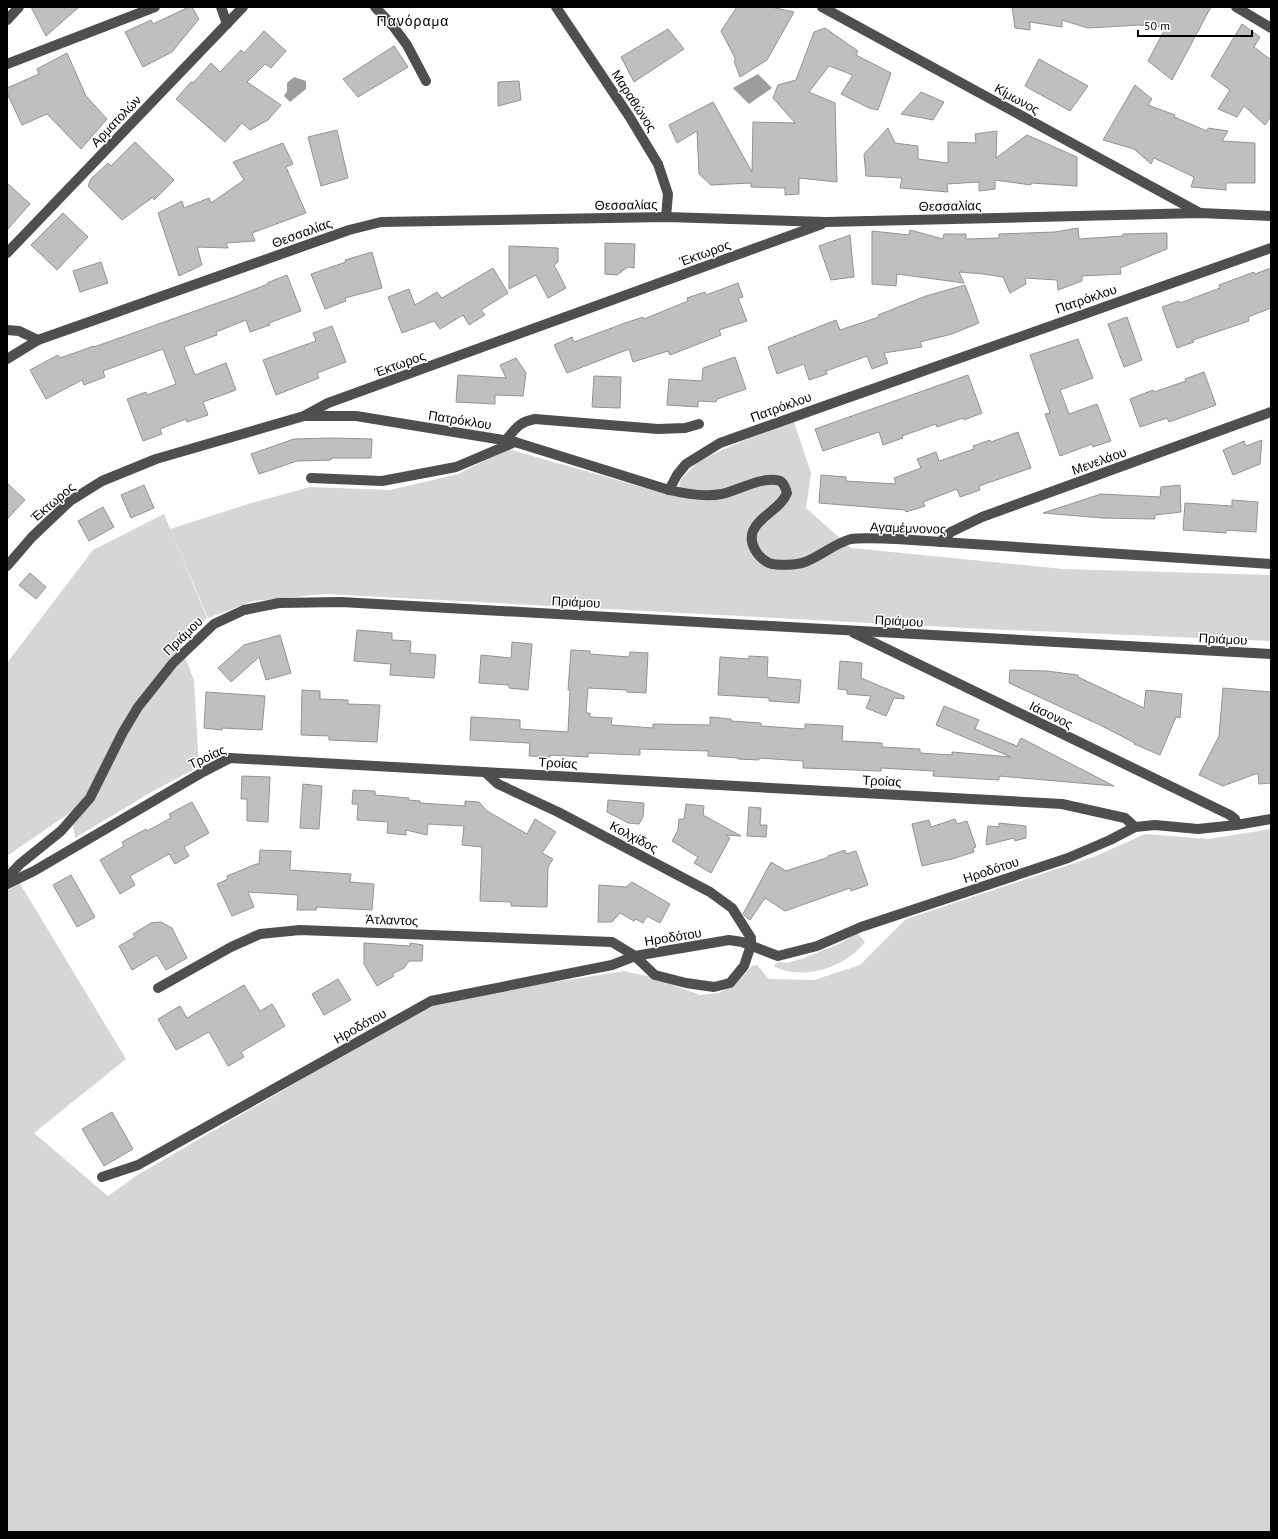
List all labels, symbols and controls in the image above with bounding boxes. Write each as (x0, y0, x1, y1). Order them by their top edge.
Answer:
district label: Πανόραμα (377, 12, 449, 30)
scale bar (1138, 12, 1252, 38)
text: 50 m (1144, 18, 1170, 33)
street label: Μαραθώνος (608, 67, 660, 135)
street label: Κίμωνος (991, 80, 1043, 118)
street label: Αρματολών (87, 91, 145, 151)
street label: Θεσσαλίας (595, 196, 657, 214)
street label: Θεσσαλίας (919, 197, 981, 215)
street label: Θεσσαλίας (270, 214, 334, 252)
street label: Έκτωρος (676, 236, 733, 270)
street label: Πατρόκλου (1053, 281, 1119, 317)
street label: Έκτωρος (371, 347, 428, 381)
street label: Πατρόκλου (748, 388, 814, 426)
street label: Πατρόκλου (427, 407, 493, 433)
street label: Μενελάου (1069, 443, 1129, 479)
street label: Έκτωρος (27, 479, 79, 526)
street label: Αγαμέμνονος (870, 518, 946, 538)
street label: Πριάμου (551, 592, 601, 612)
street label: Πριάμου (874, 611, 924, 631)
street label: Πριάμου (160, 613, 206, 659)
street label: Πριάμου (1198, 629, 1248, 649)
street label: Ιάσονος (1026, 697, 1076, 733)
street label: Τροίας (186, 741, 228, 773)
street label: Τροίας (538, 753, 578, 773)
street label: Τροίας (862, 771, 902, 791)
street label: Κολχίδος (607, 817, 661, 857)
street label: Ηροδότου (961, 853, 1021, 887)
street label: Άτλαντος (365, 911, 419, 929)
street label: Ηροδότου (643, 924, 703, 950)
street label: Ηροδότου (331, 1005, 389, 1047)

